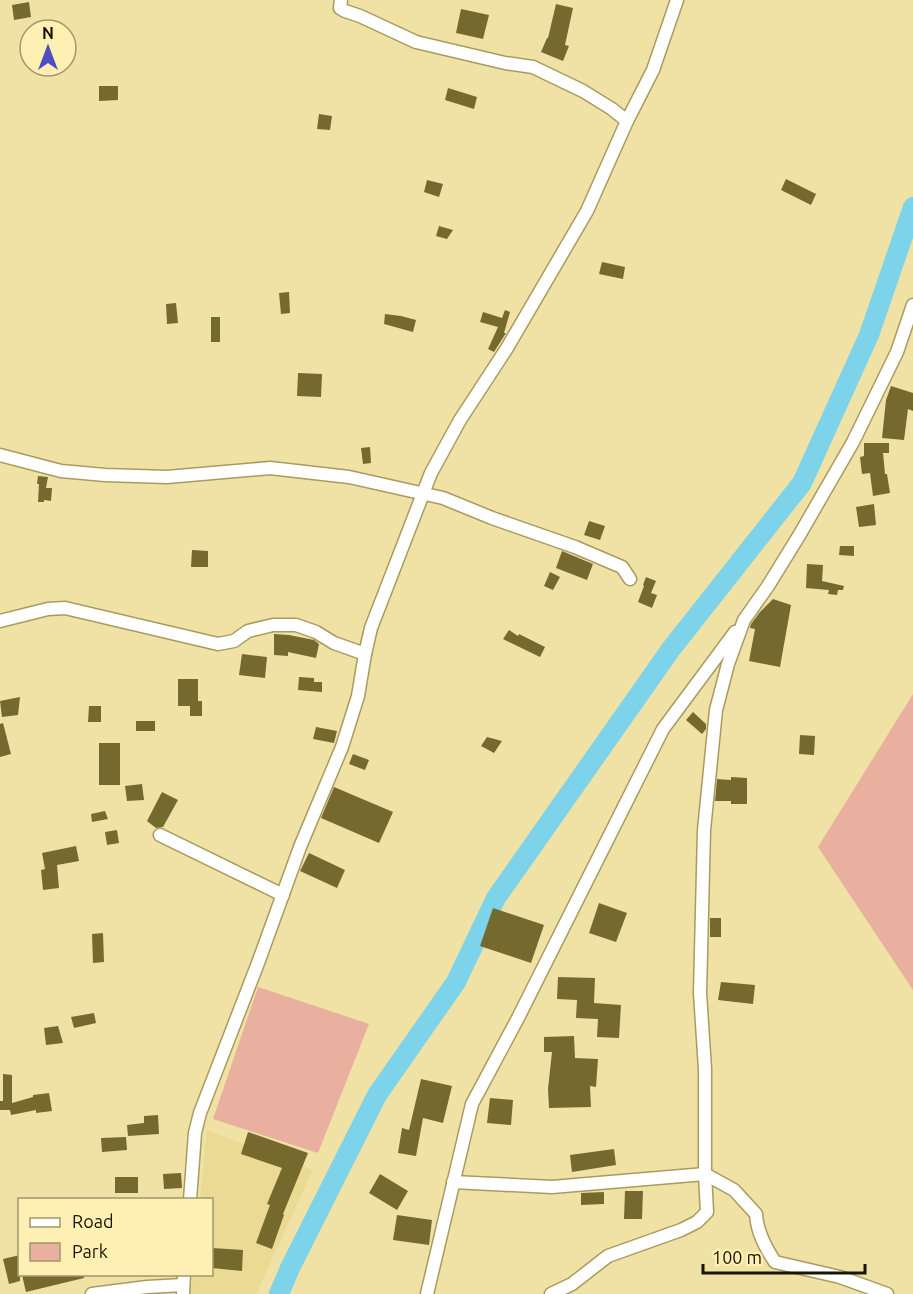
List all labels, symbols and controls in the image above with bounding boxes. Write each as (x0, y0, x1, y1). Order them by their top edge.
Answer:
north arrow (18, 18, 78, 78)
text: N (42, 24, 54, 42)
legend (18, 1198, 213, 1276)
text: Road (72, 1211, 114, 1231)
scale bar (703, 1237, 865, 1275)
text: Park (72, 1241, 108, 1261)
text: 100 m (712, 1247, 762, 1267)

